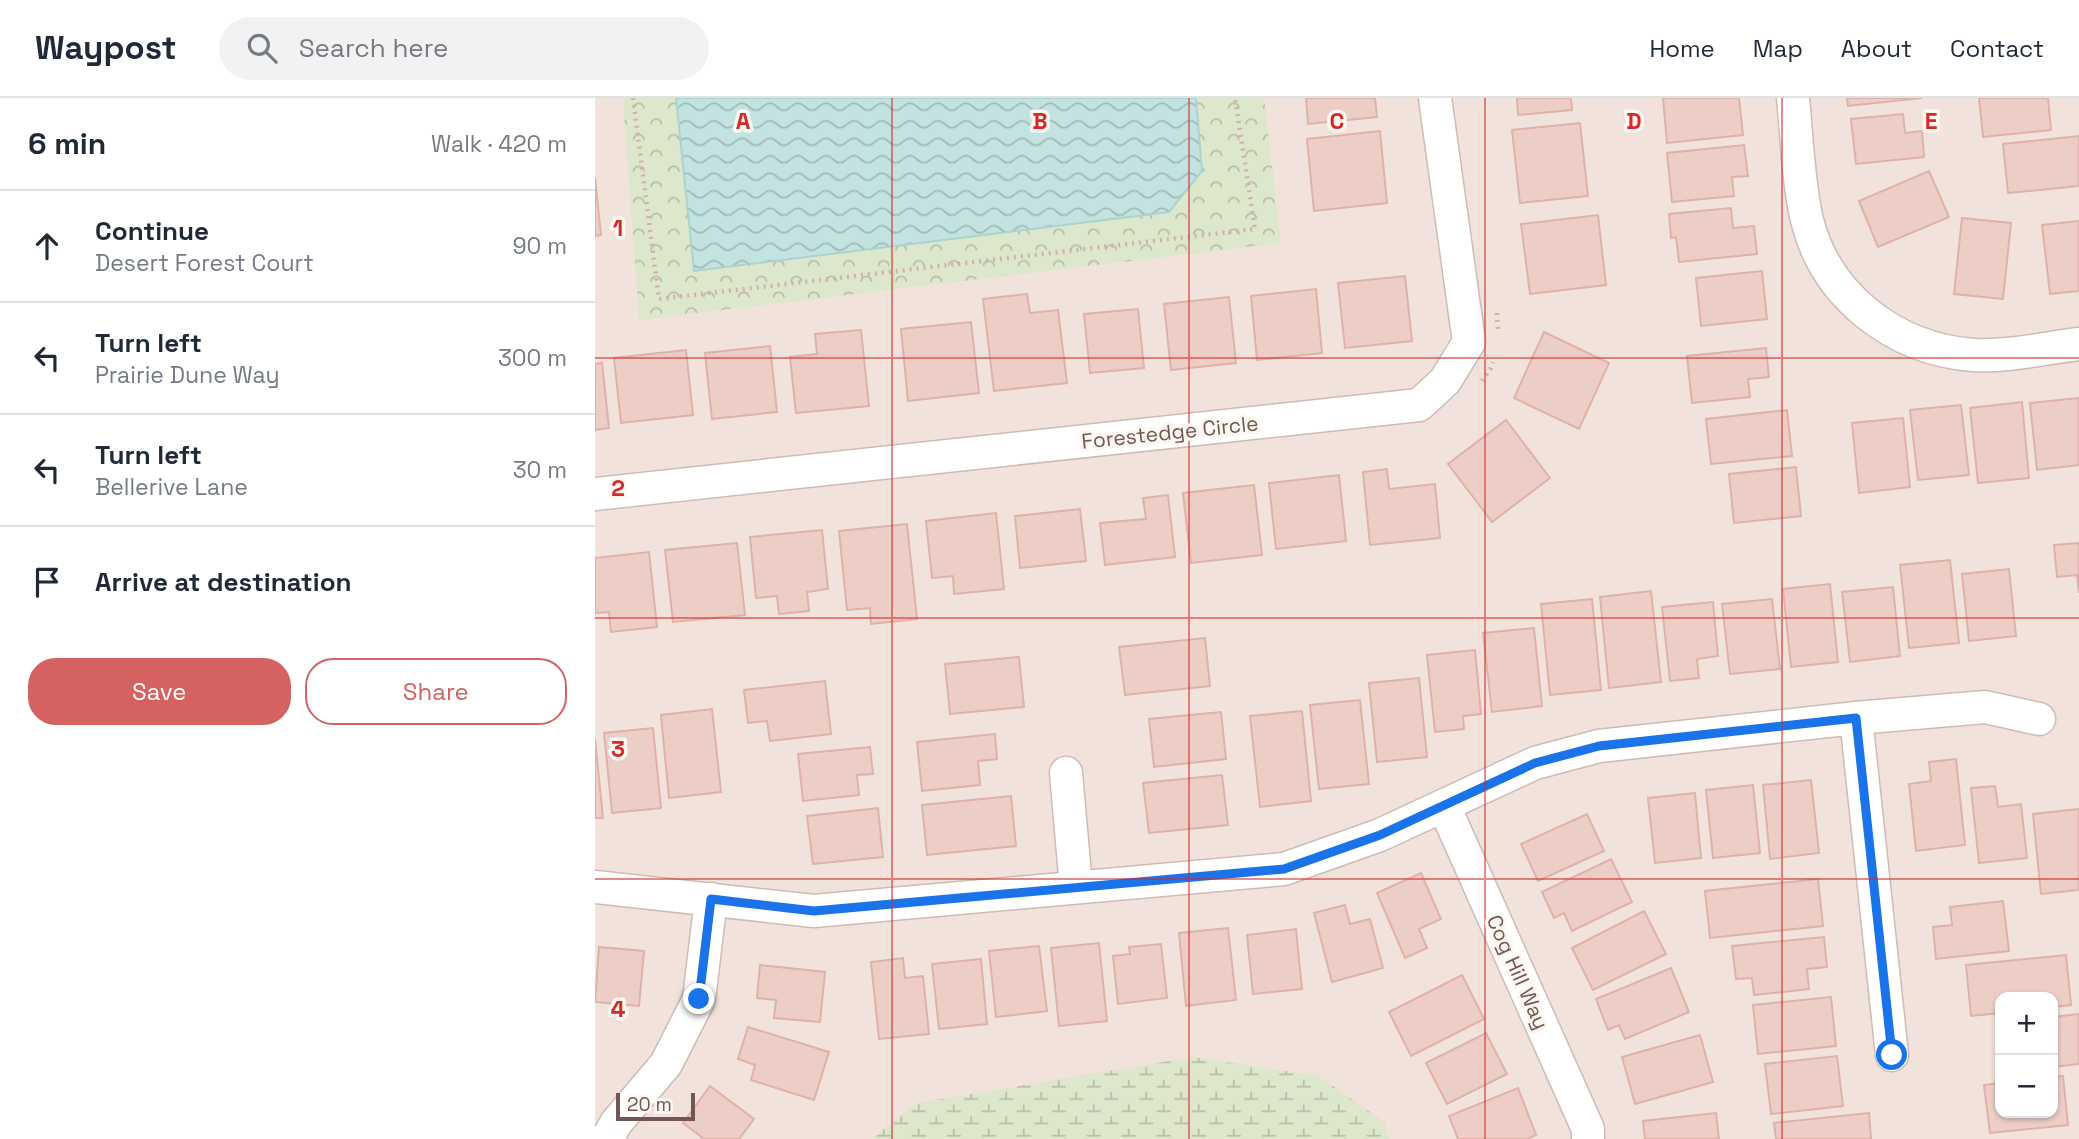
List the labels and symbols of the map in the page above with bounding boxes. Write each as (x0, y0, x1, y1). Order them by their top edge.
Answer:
text: A (736, 106, 751, 136)
text: B (1032, 106, 1048, 136)
text: C (1330, 106, 1344, 136)
text: D (1626, 106, 1642, 136)
text: E (1925, 106, 1937, 136)
text: 1 (613, 213, 623, 243)
street label: Forestedge Circle (1080, 409, 1260, 455)
text: 2 (611, 473, 625, 503)
text: 3 (611, 734, 625, 764)
street label: Cog Hill Way (1481, 910, 1555, 1034)
route end (683, 983, 714, 1014)
text: 4 (611, 994, 626, 1024)
route start (1876, 1039, 1907, 1070)
scale bar (616, 1090, 695, 1122)

